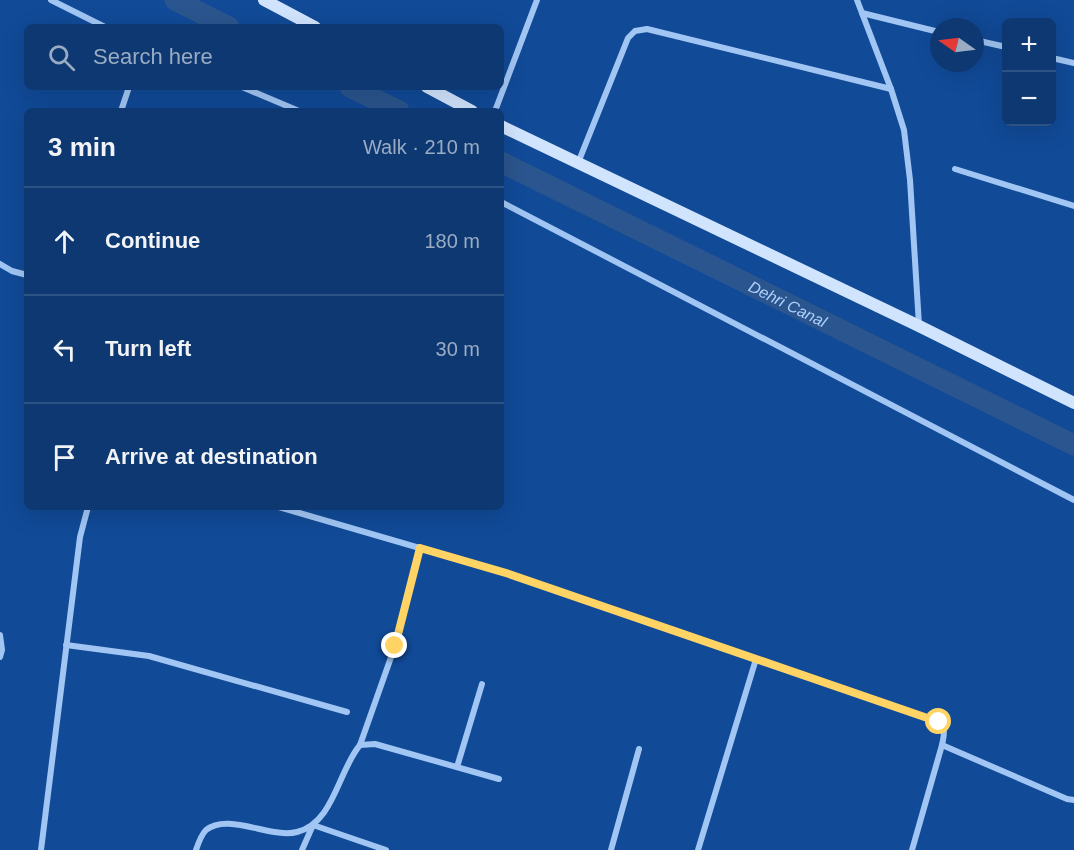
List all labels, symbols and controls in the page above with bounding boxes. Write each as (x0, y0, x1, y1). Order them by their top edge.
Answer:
north arrow (930, 18, 984, 72)
map controls (1002, 18, 1056, 126)
button: + (1002, 18, 1056, 72)
search box (24, 24, 504, 90)
icon: search (45, 41, 78, 74)
text: Search here (93, 44, 213, 69)
button: − (1002, 72, 1056, 126)
text: 3 min (48, 132, 116, 162)
text: Walk · 210 m (363, 136, 480, 158)
icon: ahead (48, 225, 81, 258)
text: Continue (105, 228, 200, 253)
text: 180 m (424, 230, 480, 252)
water label: Dehri Canal (746, 278, 830, 331)
icon: left (48, 333, 81, 366)
text: Turn left (105, 336, 191, 361)
text: 30 m (436, 338, 480, 360)
icon: arrive (48, 441, 81, 474)
text: Arrive at destination (105, 444, 318, 469)
route end (381, 632, 407, 658)
route start (925, 708, 951, 734)

